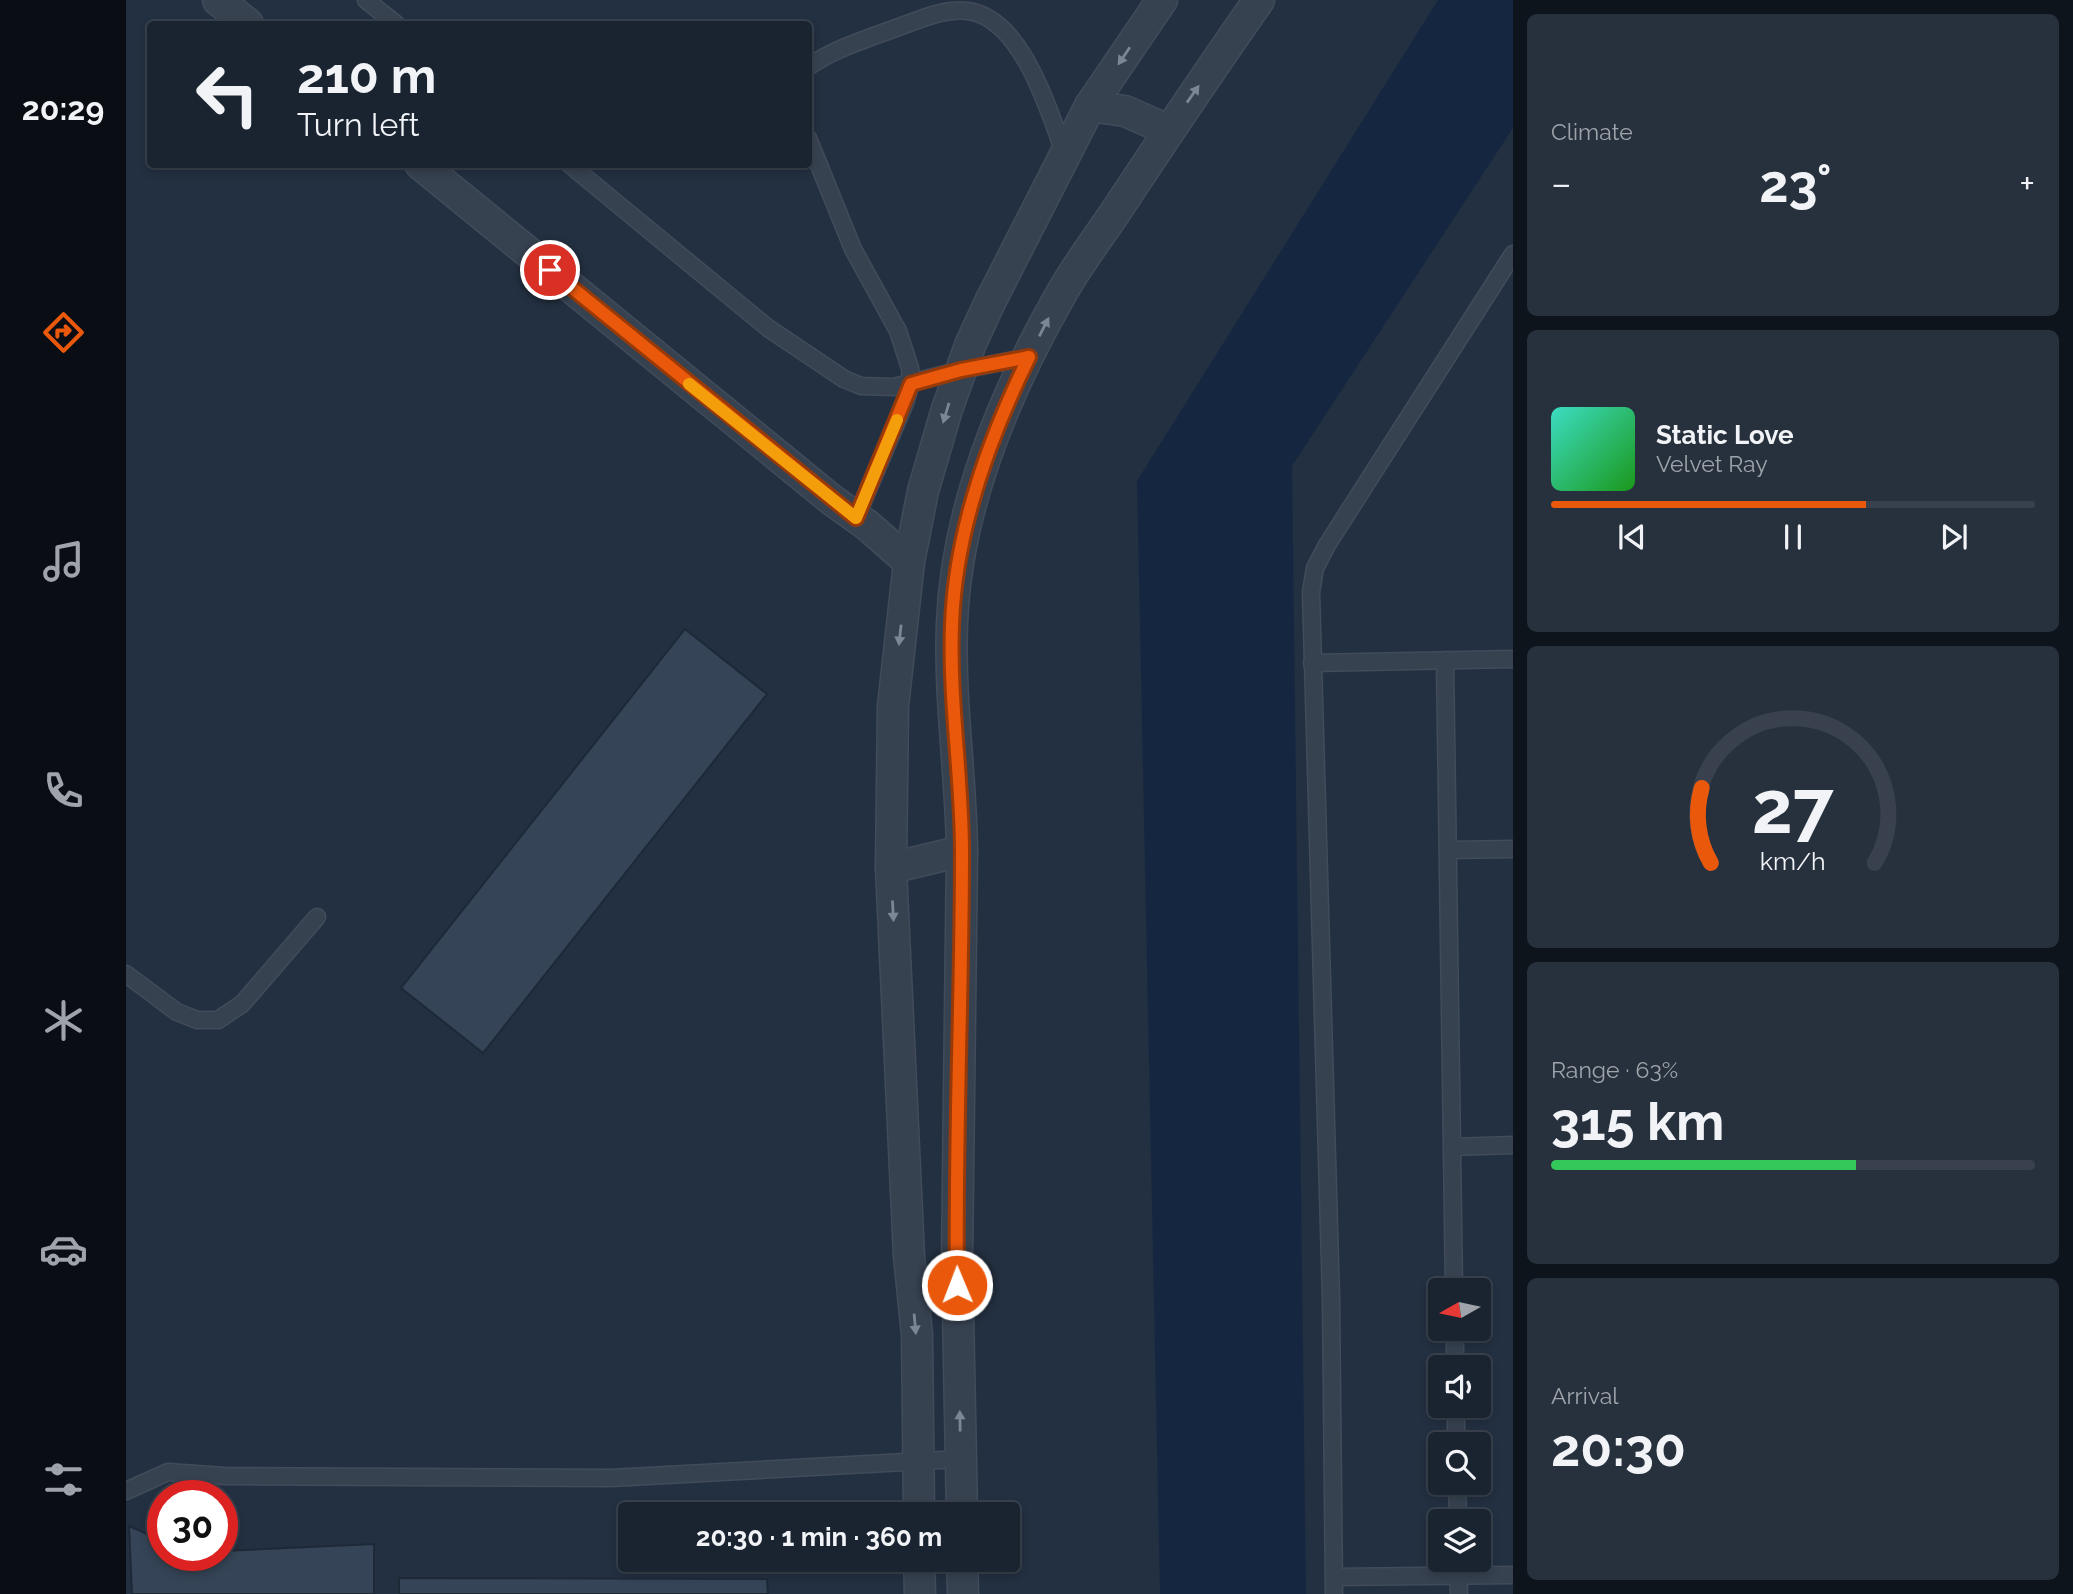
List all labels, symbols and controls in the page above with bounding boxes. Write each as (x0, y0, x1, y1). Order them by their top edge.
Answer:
one-way arrow (1117, 46, 1130, 66)
text: 210 m (297, 47, 436, 104)
icon: left (182, 49, 273, 140)
one-way arrow (1186, 85, 1199, 104)
text: 20:29 (22, 90, 104, 127)
text: Turn left (297, 106, 419, 143)
text: Climate (1551, 118, 1633, 145)
text: 23° (1759, 153, 1832, 214)
text: − (1551, 161, 1571, 206)
text: + (2019, 161, 2035, 206)
pin (520, 240, 580, 300)
icon: arrive (531, 251, 569, 289)
icon: directions (39, 308, 88, 357)
one-way arrow (1038, 317, 1050, 337)
one-way arrow (941, 402, 951, 423)
text: Static Love (1656, 420, 1794, 450)
text: Velvet Ray (1656, 450, 1768, 477)
icon: previous (1613, 518, 1651, 556)
icon: pause (1774, 518, 1812, 556)
icon: next (1935, 518, 1973, 556)
icon: music (39, 537, 88, 586)
one-way arrow (894, 624, 905, 646)
text: 27 (1752, 765, 1834, 850)
icon: phone (39, 766, 88, 815)
text: km/h (1760, 846, 1826, 876)
one-way arrow (888, 900, 899, 922)
icon: climate (39, 996, 88, 1045)
text: Range · 63% (1551, 1056, 1678, 1083)
text: 315 km (1551, 1091, 1724, 1152)
icon: car (39, 1225, 88, 1274)
position arrow (920, 1248, 994, 1322)
north arrow (1428, 1278, 1491, 1340)
map controls (1428, 1278, 1491, 1572)
one-way arrow (910, 1313, 921, 1335)
button: sound (1428, 1355, 1491, 1418)
text: Arrival (1551, 1382, 1618, 1409)
one-way arrow (954, 1410, 966, 1432)
text: 20:30 (1551, 1417, 1686, 1478)
button: search (1428, 1432, 1491, 1495)
icon: filters (39, 1455, 88, 1504)
speed limit sign: 30 (147, 1480, 238, 1571)
button: layers (1428, 1509, 1491, 1572)
text: 20:30 · 1 min · 360 m (696, 1522, 942, 1552)

